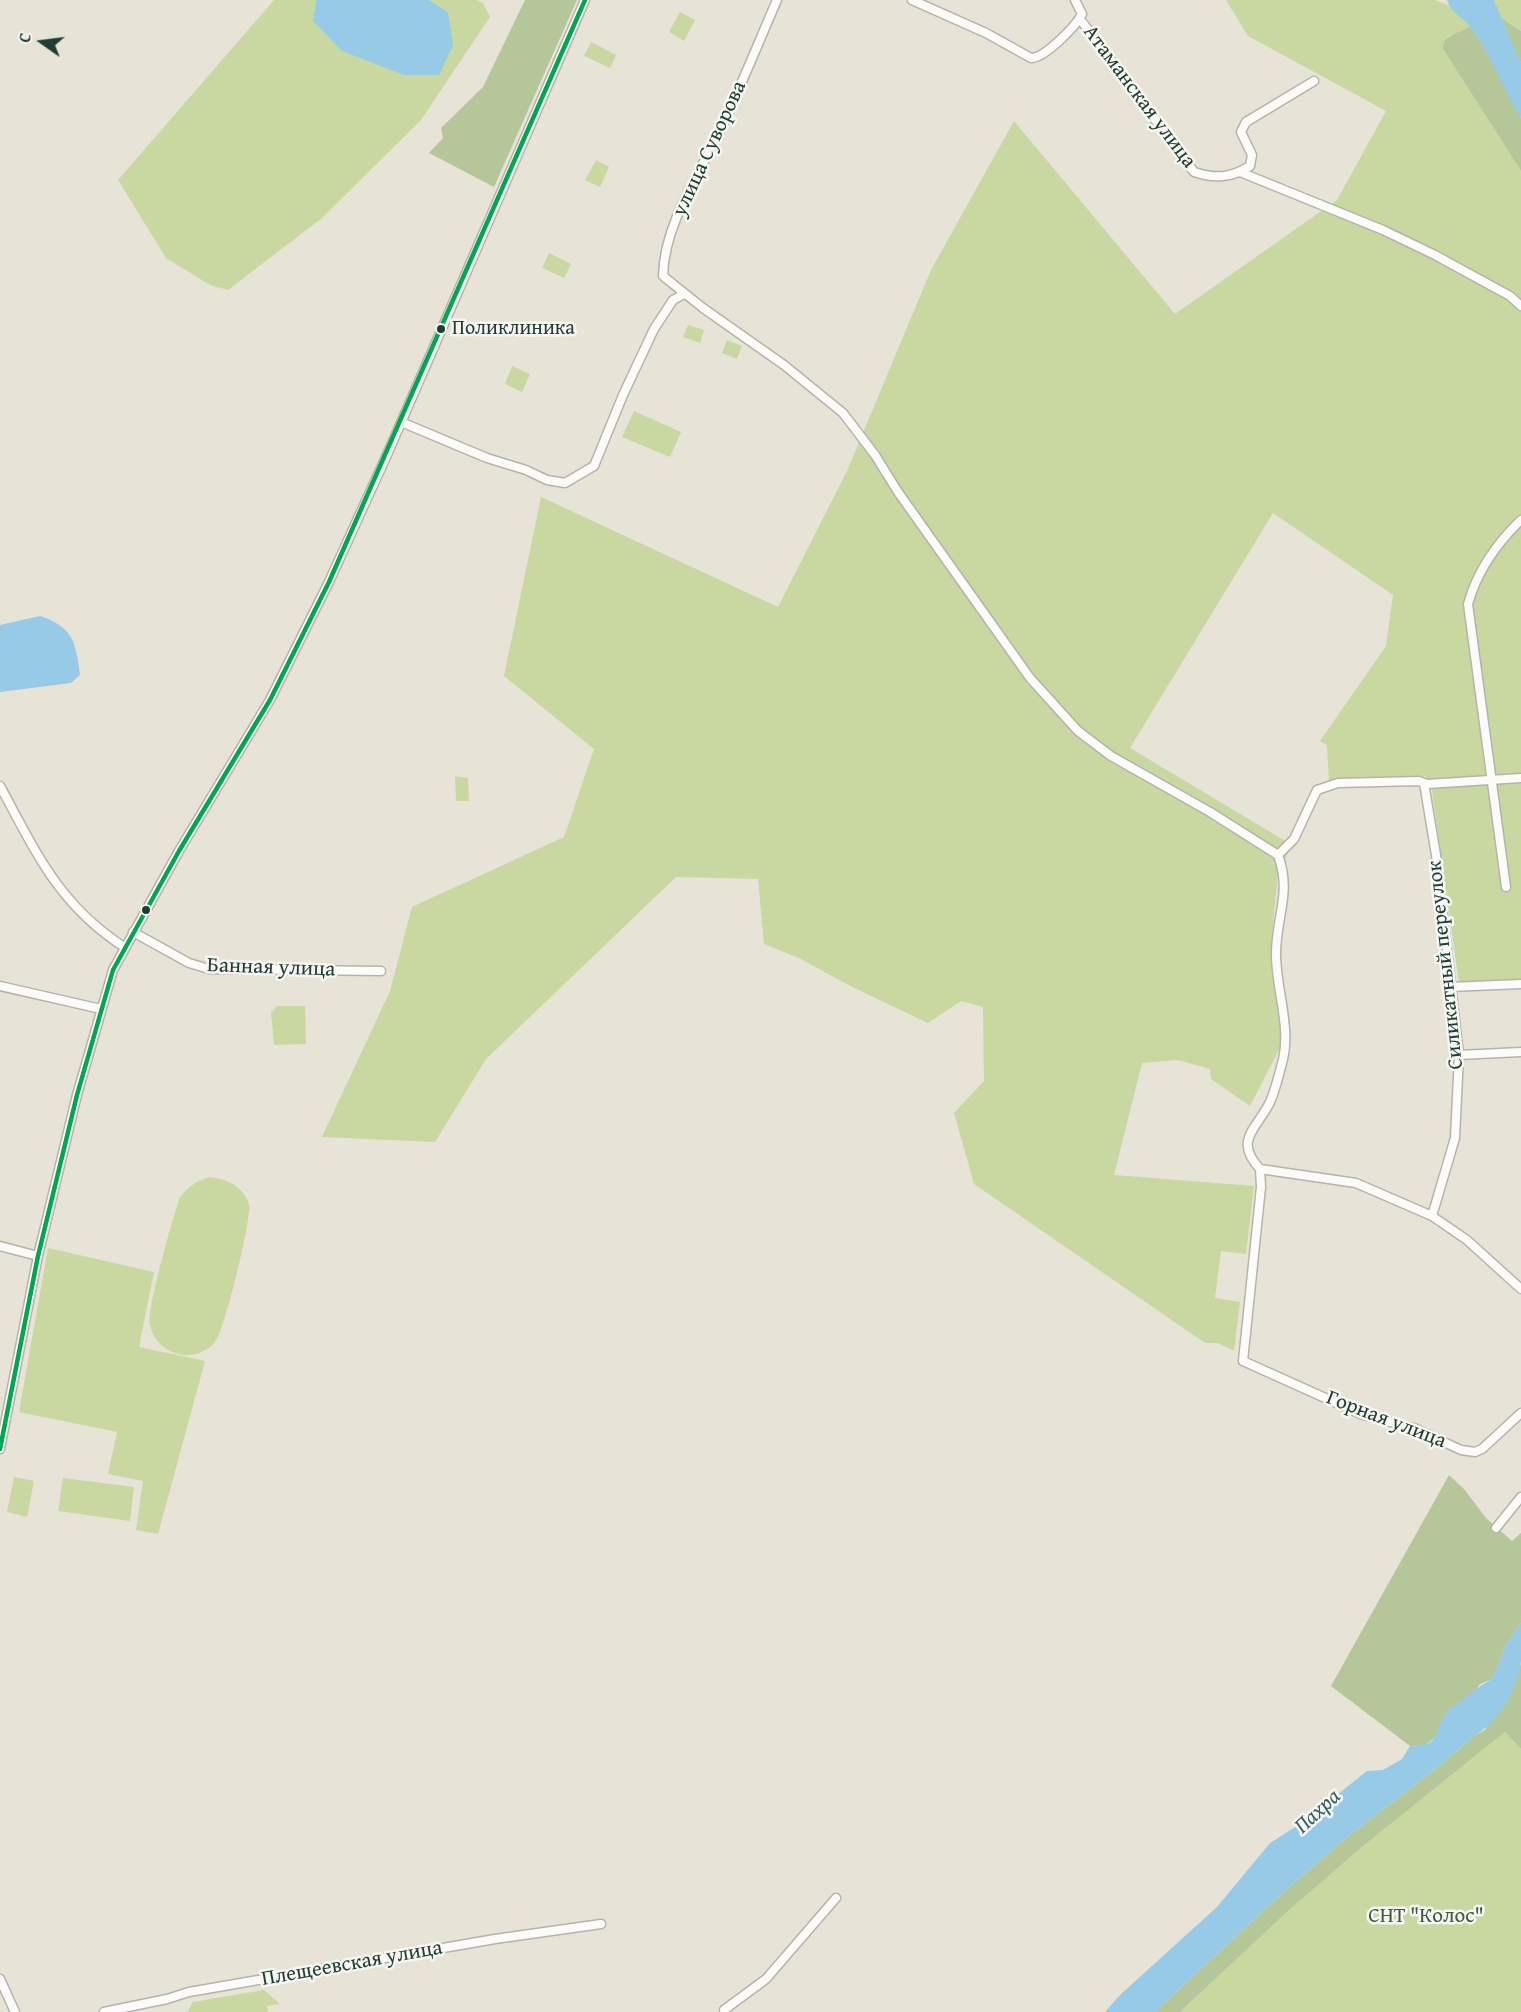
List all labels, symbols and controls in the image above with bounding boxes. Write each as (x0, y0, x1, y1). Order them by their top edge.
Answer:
north arrow (12, 12, 72, 72)
street label: Атаманская улица (1077, 21, 1201, 173)
text: С (12, 30, 37, 45)
street label: улица Суворова (668, 77, 752, 221)
place label: Поликлиника (452, 317, 575, 341)
marker: Поликлиника (435, 323, 447, 335)
street label: Силикатный переулок (1422, 859, 1470, 1071)
unlabelled marker (140, 904, 152, 916)
street label: Банная улица (206, 953, 336, 983)
street label: Горная улица (1323, 1386, 1449, 1454)
water label: Пахра (1289, 1784, 1347, 1840)
park label: СНТ "Колос" (1368, 1904, 1484, 1930)
street label: Плещеевская улица (260, 1936, 444, 1992)

